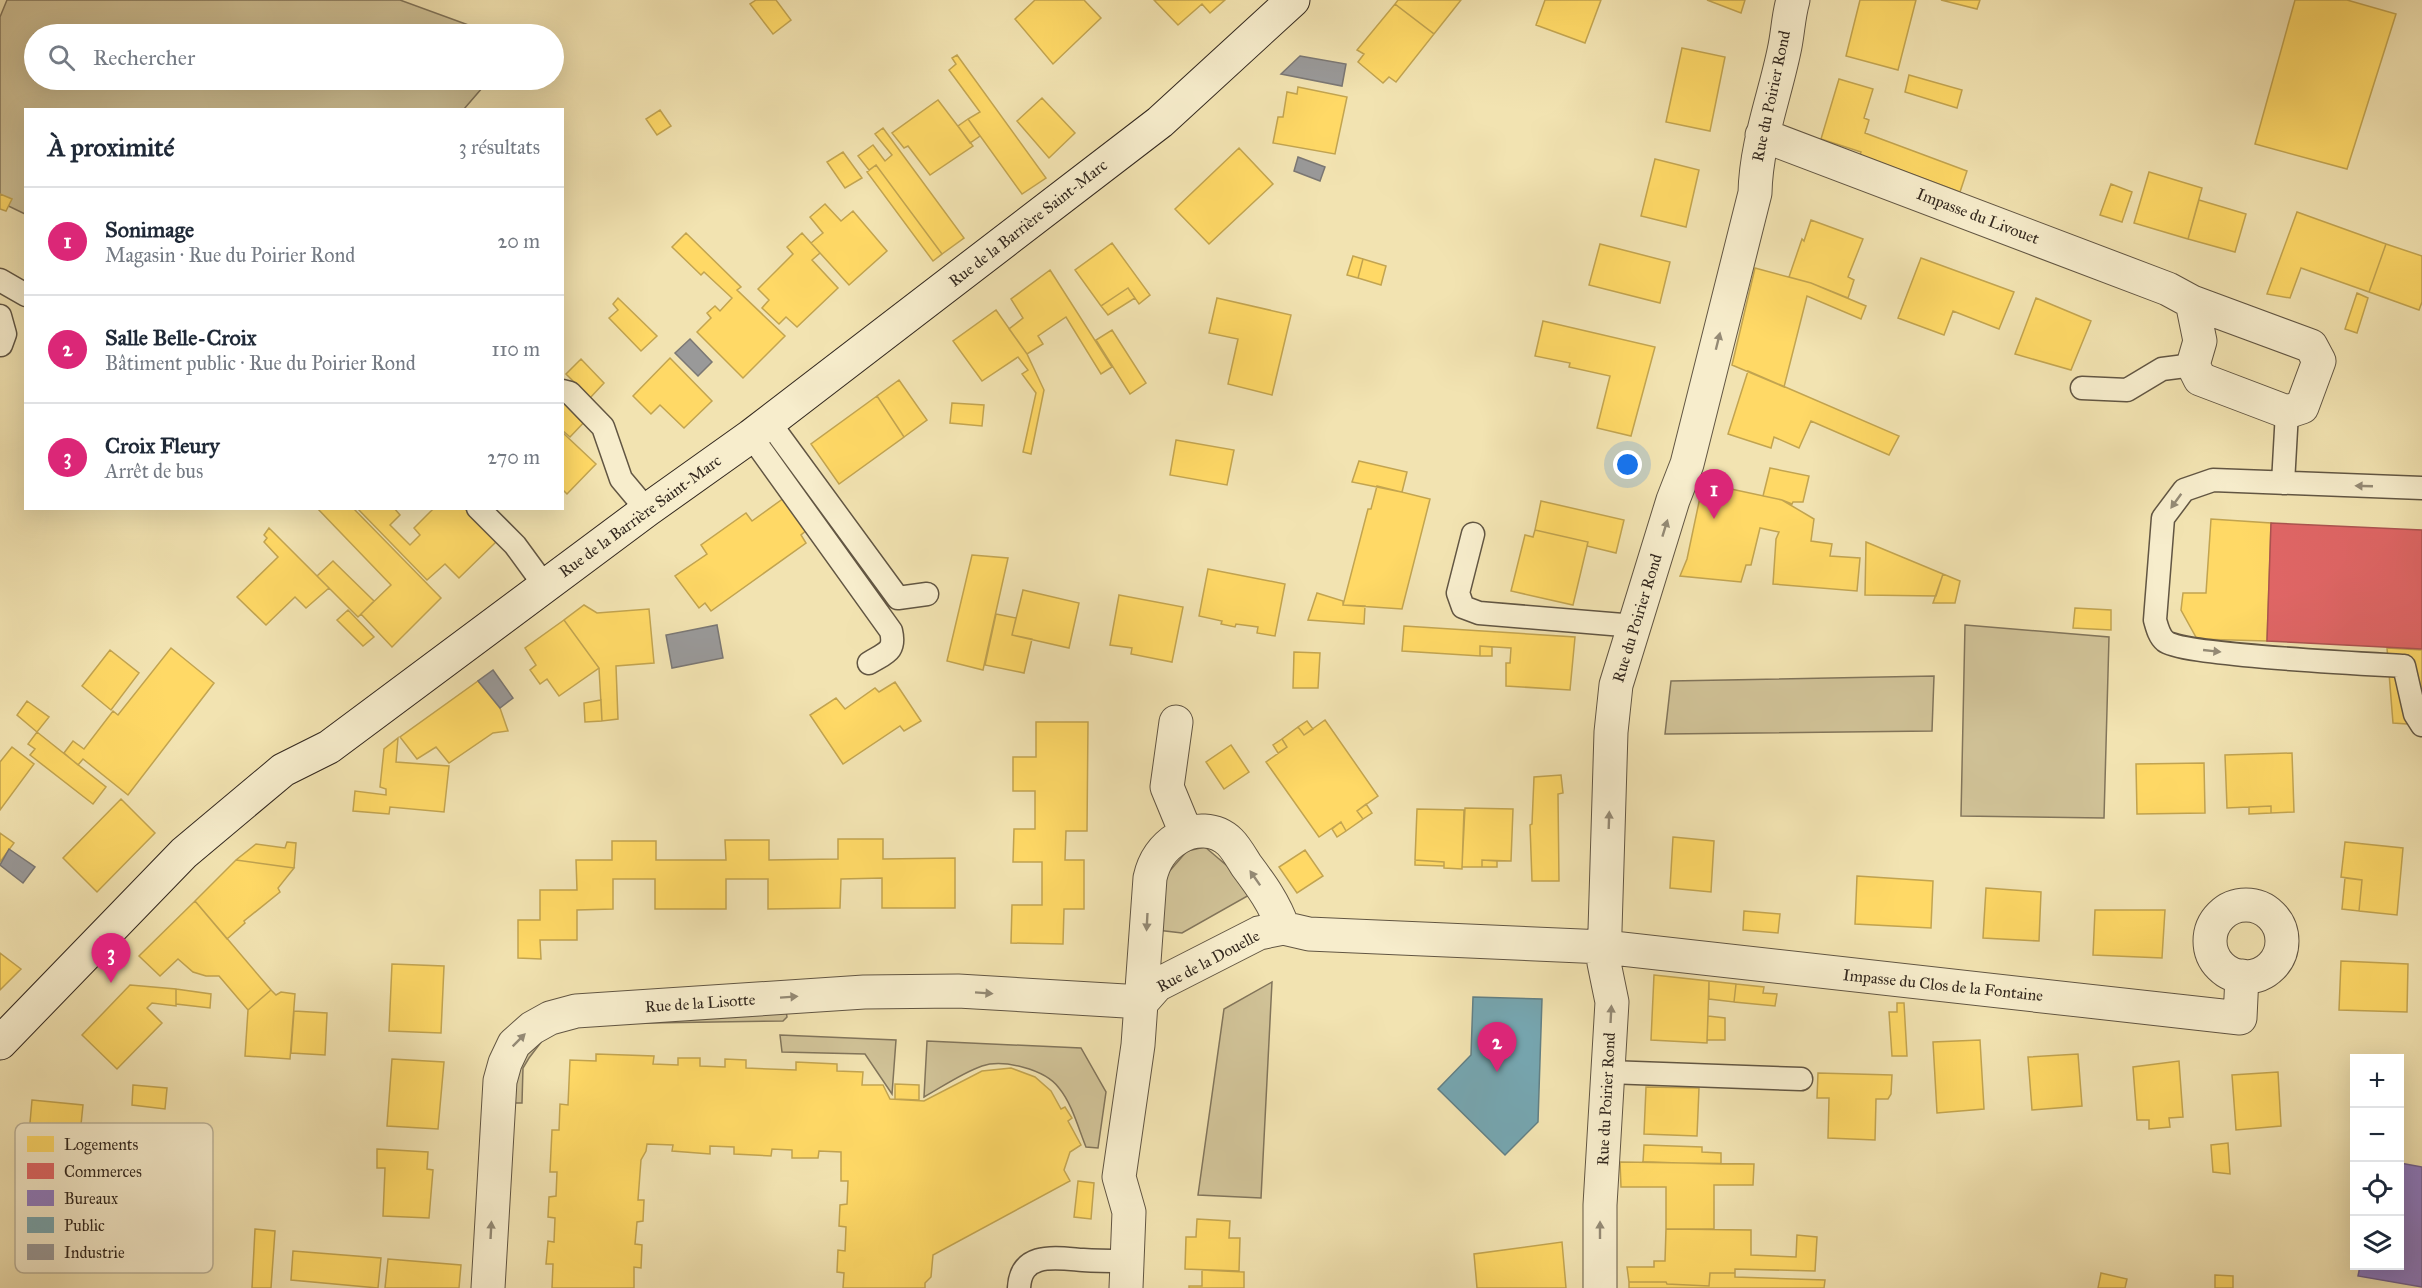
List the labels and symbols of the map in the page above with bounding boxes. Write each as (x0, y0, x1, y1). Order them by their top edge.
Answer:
street label: Rue du Poirier Rond (1748, 29, 1794, 163)
street label: Rue de la Barrière Saint-Marc (945, 155, 1111, 291)
street label: Impasse du Livouet (1914, 184, 2042, 248)
one-way arrow (1713, 332, 1723, 350)
your location (1613, 450, 1642, 479)
street label: Rue de la Barrière Saint-Marc (555, 451, 725, 581)
pin: 1 (1694, 470, 1734, 519)
one-way arrow (2354, 481, 2373, 490)
one-way arrow (2170, 493, 2182, 509)
one-way arrow (1661, 519, 1670, 537)
street label: Rue du Poirier Rond (1608, 551, 1666, 685)
one-way arrow (2202, 647, 2221, 656)
one-way arrow (1604, 810, 1613, 829)
one-way arrow (1249, 870, 1261, 886)
one-way arrow (1143, 912, 1152, 931)
street label: Rue de la Douelle (1153, 926, 1263, 996)
pin: 3 (92, 934, 130, 983)
street label: Impasse du Clos de la Fontaine (1842, 965, 2044, 1005)
one-way arrow (974, 988, 993, 997)
street label: Rue de la Lisotte (644, 990, 756, 1016)
one-way arrow (780, 992, 799, 1002)
one-way arrow (1607, 1004, 1616, 1023)
pin: 2 (1478, 1022, 1516, 1072)
street label: Rue du Poirier Rond (1593, 1032, 1619, 1166)
one-way arrow (512, 1034, 526, 1048)
legend (15, 1123, 213, 1273)
text: Logements (64, 1135, 138, 1155)
text: Commerces (64, 1162, 142, 1181)
text: Bureaux (64, 1189, 118, 1208)
text: Public (64, 1216, 105, 1235)
one-way arrow (486, 1220, 496, 1239)
one-way arrow (1595, 1220, 1605, 1239)
text: Industrie (64, 1243, 125, 1262)

